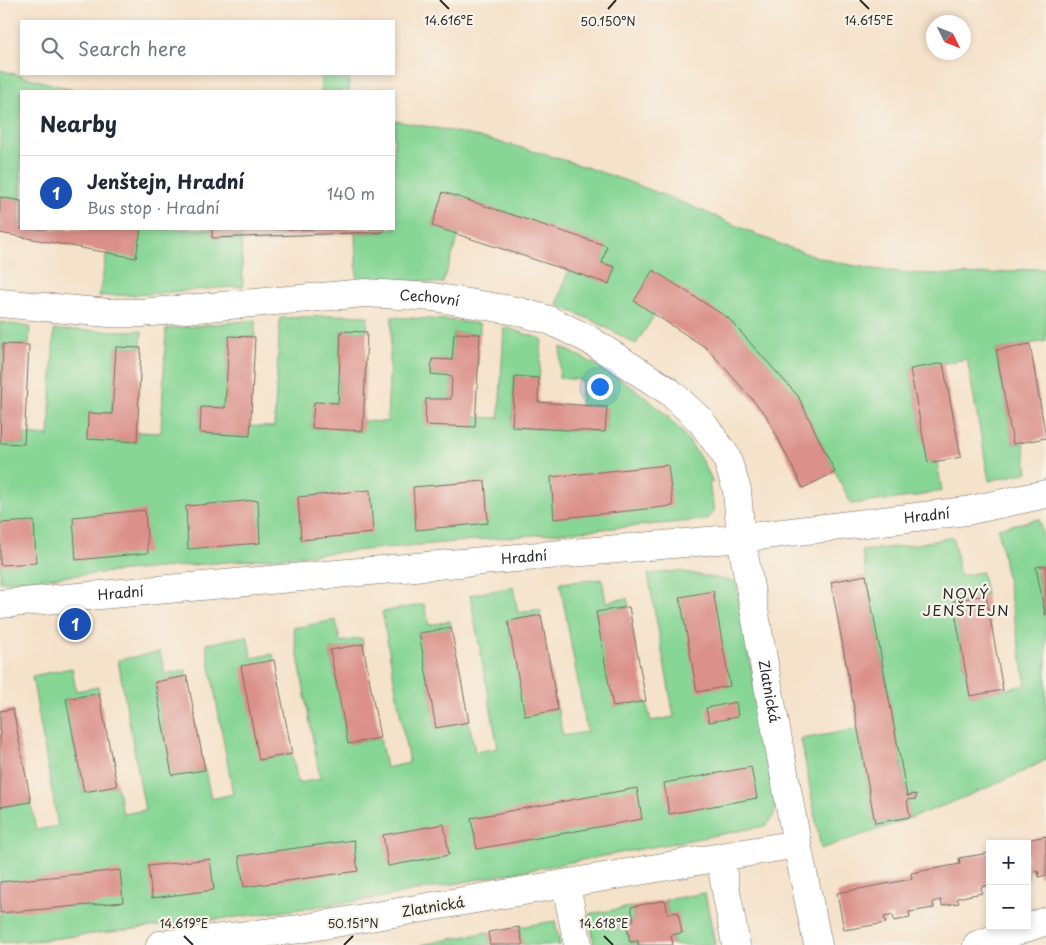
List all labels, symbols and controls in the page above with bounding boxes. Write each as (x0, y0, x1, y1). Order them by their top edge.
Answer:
text: 14.616°E (425, 11, 474, 29)
text: 14.615°E (844, 11, 894, 29)
text: 50.150°N (580, 12, 636, 30)
north arrow (926, 15, 971, 60)
search box (20, 20, 395, 75)
icon: search (38, 34, 66, 62)
text: Search here (78, 34, 187, 62)
text: Nearby (40, 107, 117, 139)
text: Jenštejn, Hradní (87, 167, 244, 195)
text: 1 (52, 181, 60, 205)
text: 140 m (327, 181, 375, 205)
text: Bus stop · Hradní (87, 195, 220, 219)
street label: Cechovní (399, 284, 461, 311)
your location (587, 374, 613, 400)
street label: Hradní (903, 502, 951, 528)
street label: Hradní (500, 544, 548, 569)
street label: Hradní (97, 580, 144, 605)
district label: NOVÝ JENŠTEJN (922, 581, 1010, 621)
pin: 1 (59, 605, 91, 643)
street label: Zlatnická (753, 658, 786, 724)
map controls (986, 840, 1031, 930)
button: + (986, 840, 1031, 885)
button: − (986, 885, 1031, 930)
street label: Zlatnická (400, 891, 466, 922)
text: 14.619°E (160, 914, 208, 932)
text: 50.151°N (327, 914, 379, 932)
text: 14.618°E (579, 914, 629, 932)

